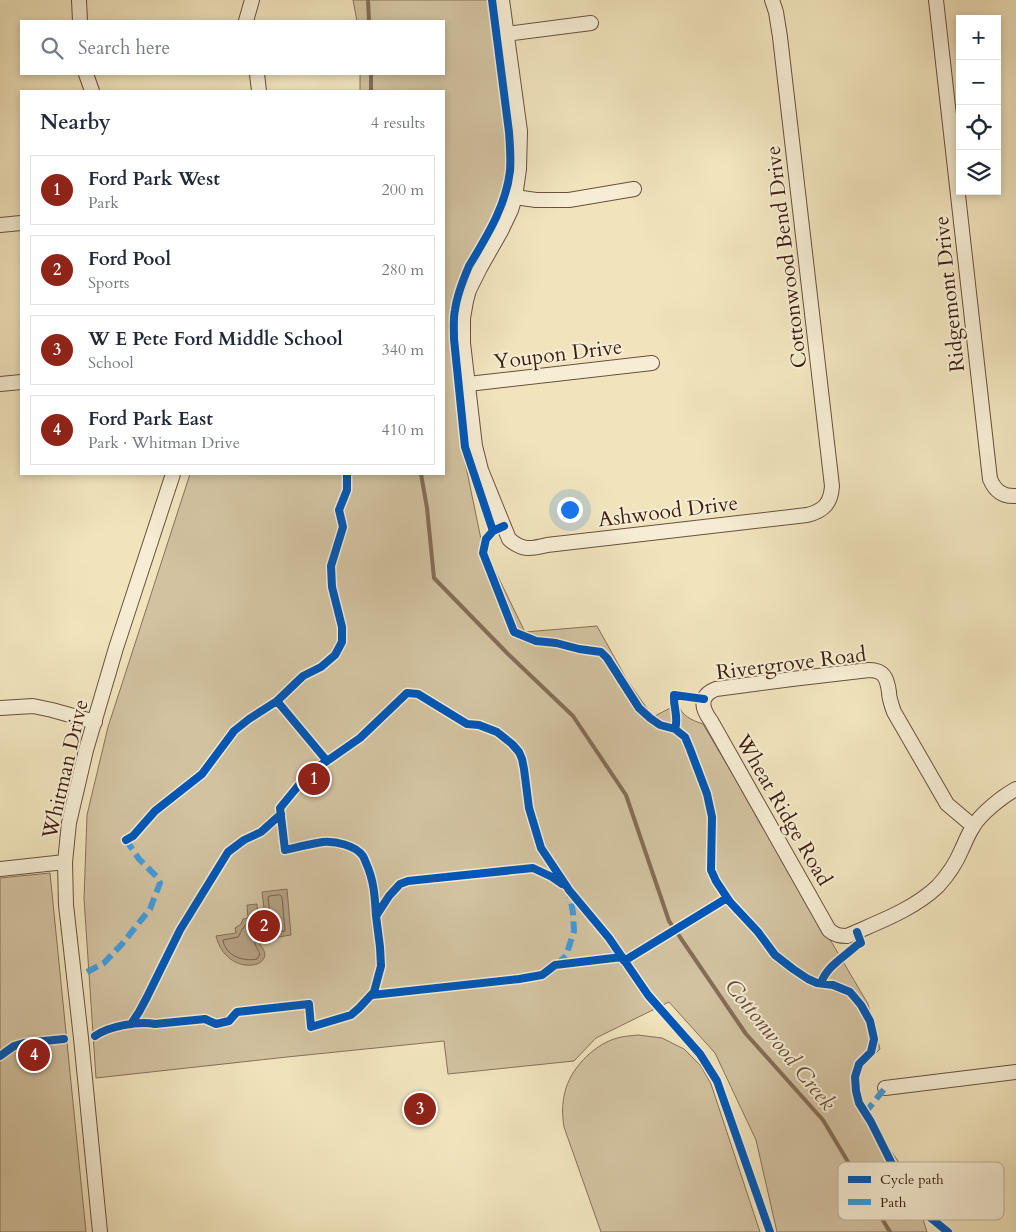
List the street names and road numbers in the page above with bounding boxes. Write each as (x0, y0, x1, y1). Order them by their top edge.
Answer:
street label: Cottonwood Bend Drive (758, 144, 815, 370)
street label: Ridgemont Drive (927, 214, 972, 374)
street label: Youpon Drive (492, 332, 624, 377)
street label: Ashwood Drive (596, 489, 740, 534)
street label: Rivergrove Road (714, 640, 868, 687)
street label: Whitman Drive (35, 696, 96, 843)
street label: Wheat Ridge Road (728, 728, 839, 891)

